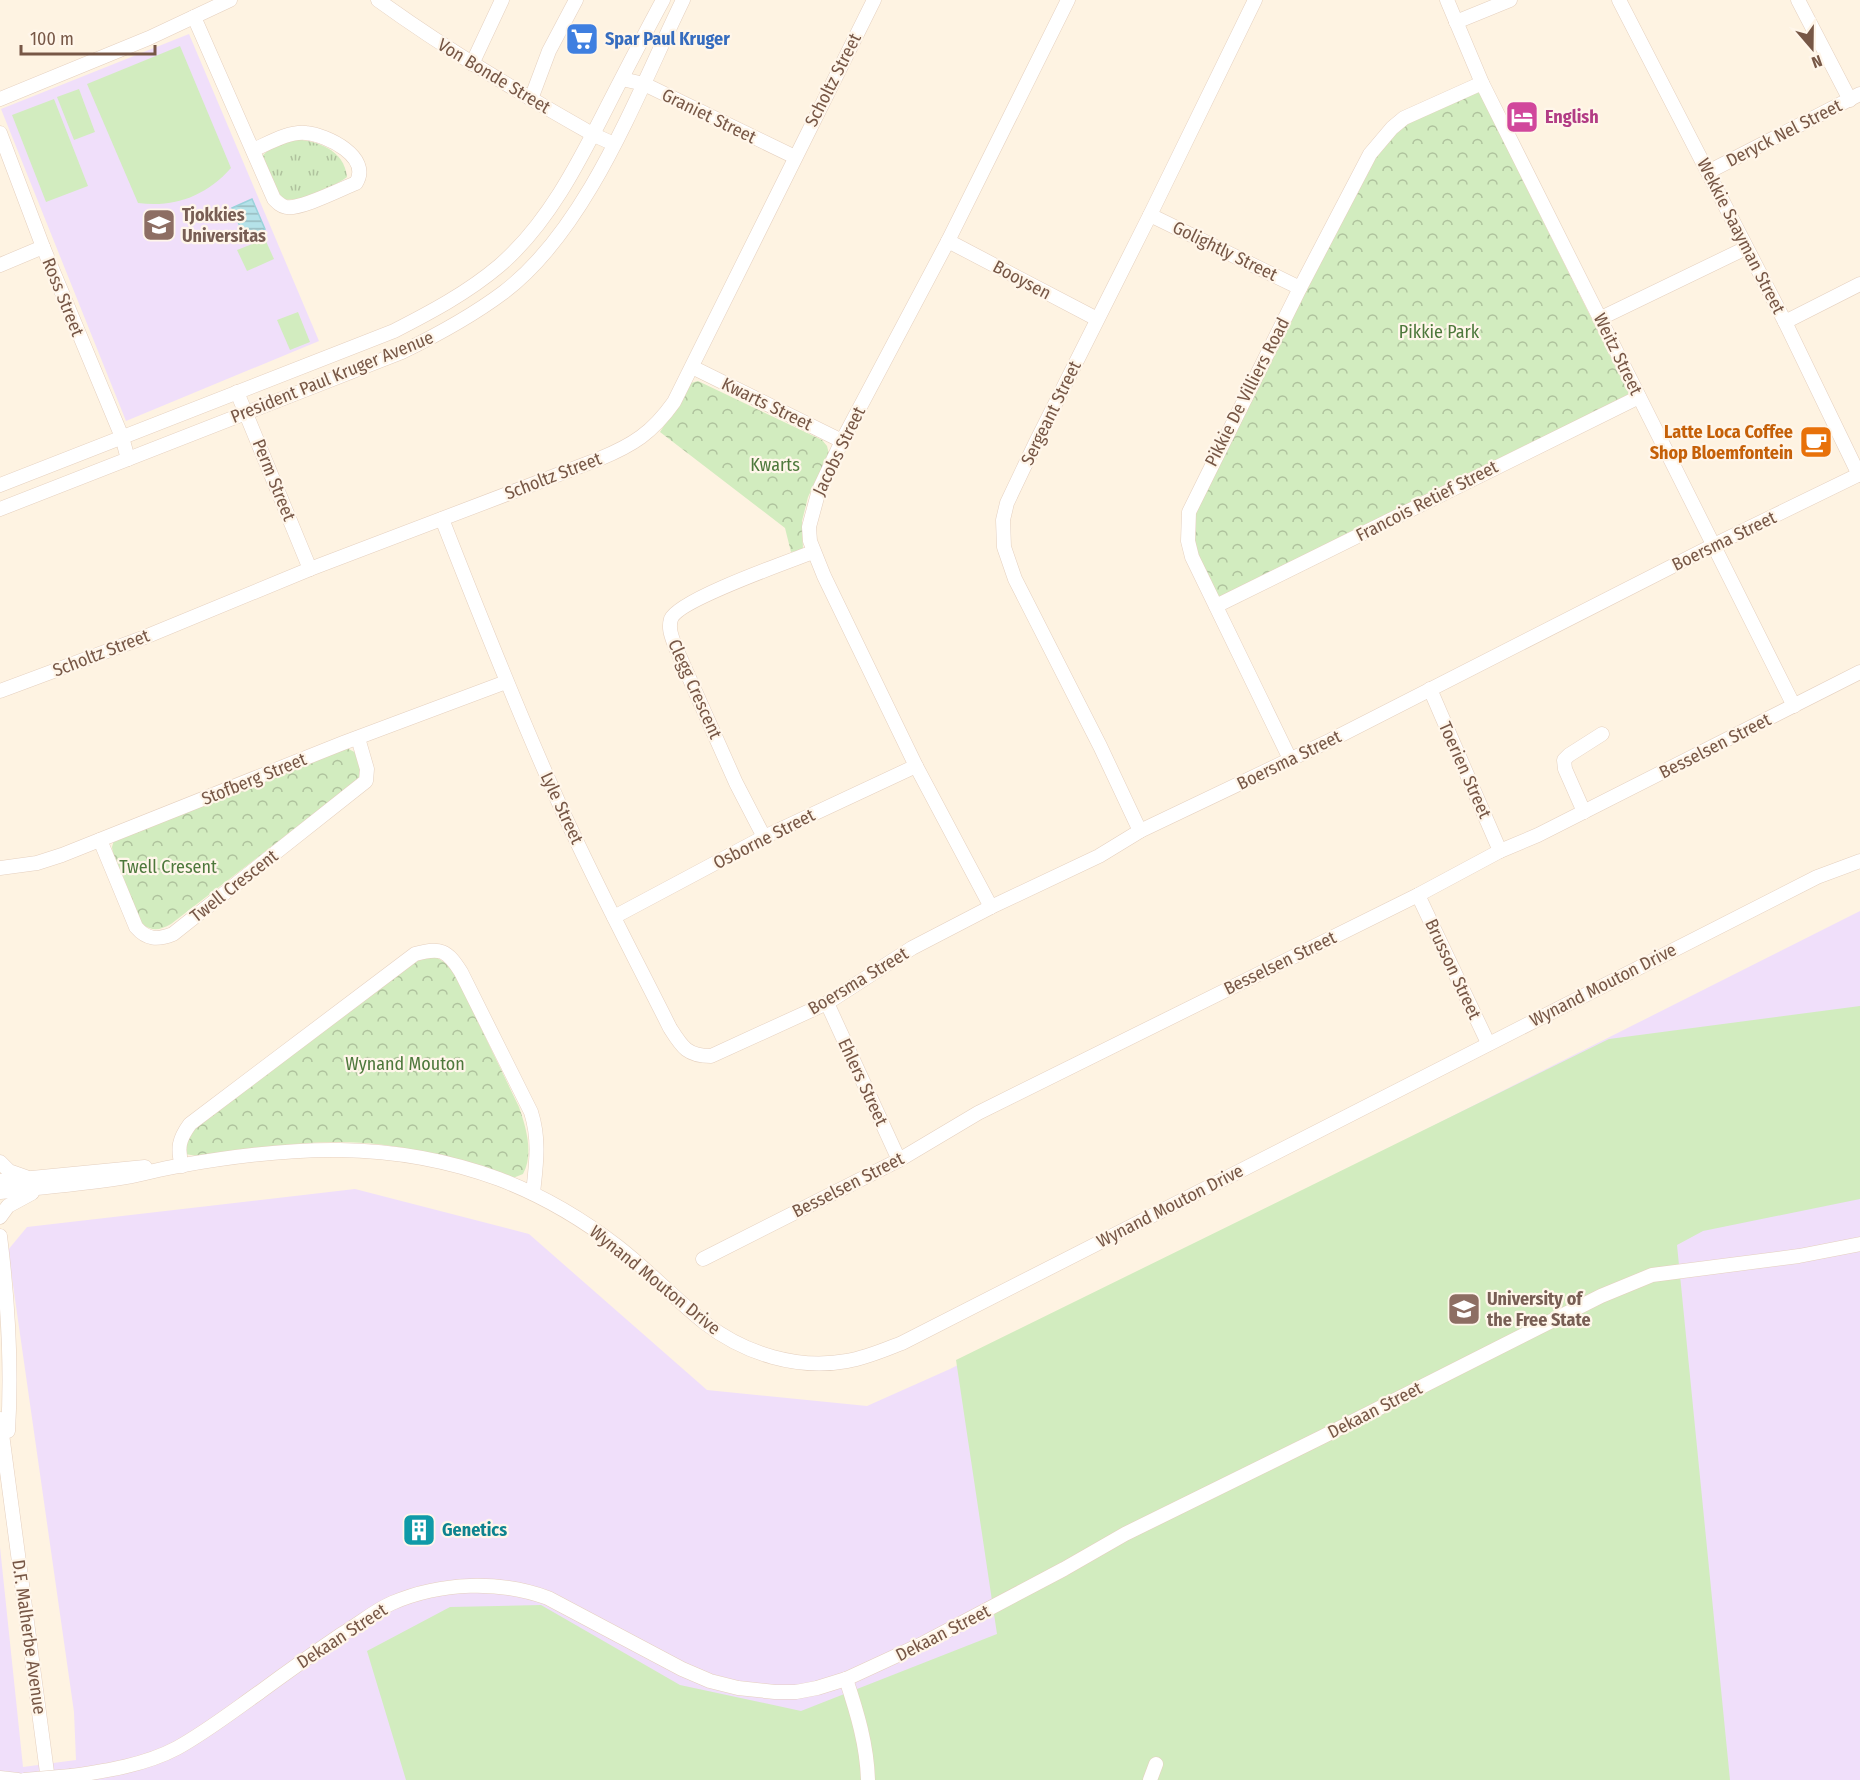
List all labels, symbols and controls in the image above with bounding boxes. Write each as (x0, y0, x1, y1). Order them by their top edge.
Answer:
scale bar (21, 18, 154, 56)
north arrow (1782, 18, 1842, 78)
supermarket icon: Spar Paul Kruger (564, 21, 600, 57)
text: 100 m (30, 28, 74, 50)
place label: Spar Paul Kruger (605, 28, 730, 50)
street label: Scholtz Street (800, 30, 866, 130)
street label: Von Bonde Street (434, 34, 555, 118)
text: N (1809, 51, 1825, 72)
street label: Graniet Street (658, 84, 760, 148)
street label: Deryck Nel Street (1722, 94, 1846, 172)
hotel icon: English (1504, 99, 1540, 135)
place label: English (1545, 106, 1599, 128)
street label: Wekkie Saayman Street (1692, 155, 1790, 317)
place label: Tjokkies Universitas (182, 204, 266, 247)
school or university icon: Tjokkies Universitas (141, 207, 177, 243)
street label: Golightly Street (1169, 216, 1281, 286)
street label: Ross Street (37, 255, 89, 340)
street label: Booysen (989, 256, 1055, 304)
street label: Weitz Street (1589, 310, 1647, 399)
street label: Pikkie De Villiers Road (1200, 314, 1294, 470)
park label: Pikkie Park (1399, 321, 1480, 343)
street label: President Paul Kruger Avenue (227, 326, 437, 428)
street label: Sergeant Street (1016, 357, 1086, 469)
street label: Kwarts Street (718, 373, 816, 435)
street label: Jacobs Street (808, 403, 870, 499)
place label: Latte Loca Coffee Shop Bloemfontein (1650, 421, 1793, 464)
cafe icon: Latte Loca Coffee Shop Bloemfontein (1798, 424, 1834, 460)
street label: Perm Street (248, 436, 300, 524)
street label: Scholtz Street (502, 447, 605, 505)
park label: Kwarts (750, 454, 800, 476)
street label: Francois Retief Street (1352, 456, 1502, 546)
street label: Boersma Street (1668, 506, 1780, 576)
street label: Scholtz Street (50, 624, 153, 682)
street label: Clegg Crescent (663, 636, 727, 742)
street label: Besselsen Street (1656, 708, 1774, 784)
street label: Toerien Street (1434, 718, 1496, 822)
street label: Boersma Street (1233, 725, 1345, 795)
street label: Stofberg Street (198, 748, 310, 810)
street label: Lyle Street (536, 769, 588, 848)
street label: Osborne Street (709, 804, 819, 874)
street label: Twell Crescent (186, 845, 282, 927)
park label: Twell Cresent (119, 856, 217, 878)
street label: Brusson Street (1420, 915, 1486, 1023)
street label: Besselsen Street (1220, 926, 1340, 1000)
street label: Wynand Mouton Drive (1526, 938, 1680, 1032)
street label: Boersma Street (804, 942, 912, 1020)
street label: Ehlers Street (833, 1035, 893, 1129)
park label: Wynand Mouton (345, 1053, 465, 1075)
street label: Besselsen Street (789, 1147, 907, 1223)
street label: Wynand Mouton Drive (1093, 1159, 1247, 1253)
street label: Wynand Mouton Drive (585, 1221, 725, 1340)
place label: University of the Free State (1487, 1288, 1591, 1331)
school or university icon: University of the Free State (1446, 1291, 1482, 1327)
street label: Dekaan Street (1324, 1377, 1426, 1443)
building icon: Genetics (401, 1512, 437, 1548)
place label: Genetics (442, 1519, 507, 1541)
street label: D.F. Malherbe Avenue (7, 1558, 51, 1716)
street label: Dekaan Street (293, 1599, 391, 1673)
street label: Dekaan Street (892, 1600, 994, 1666)

